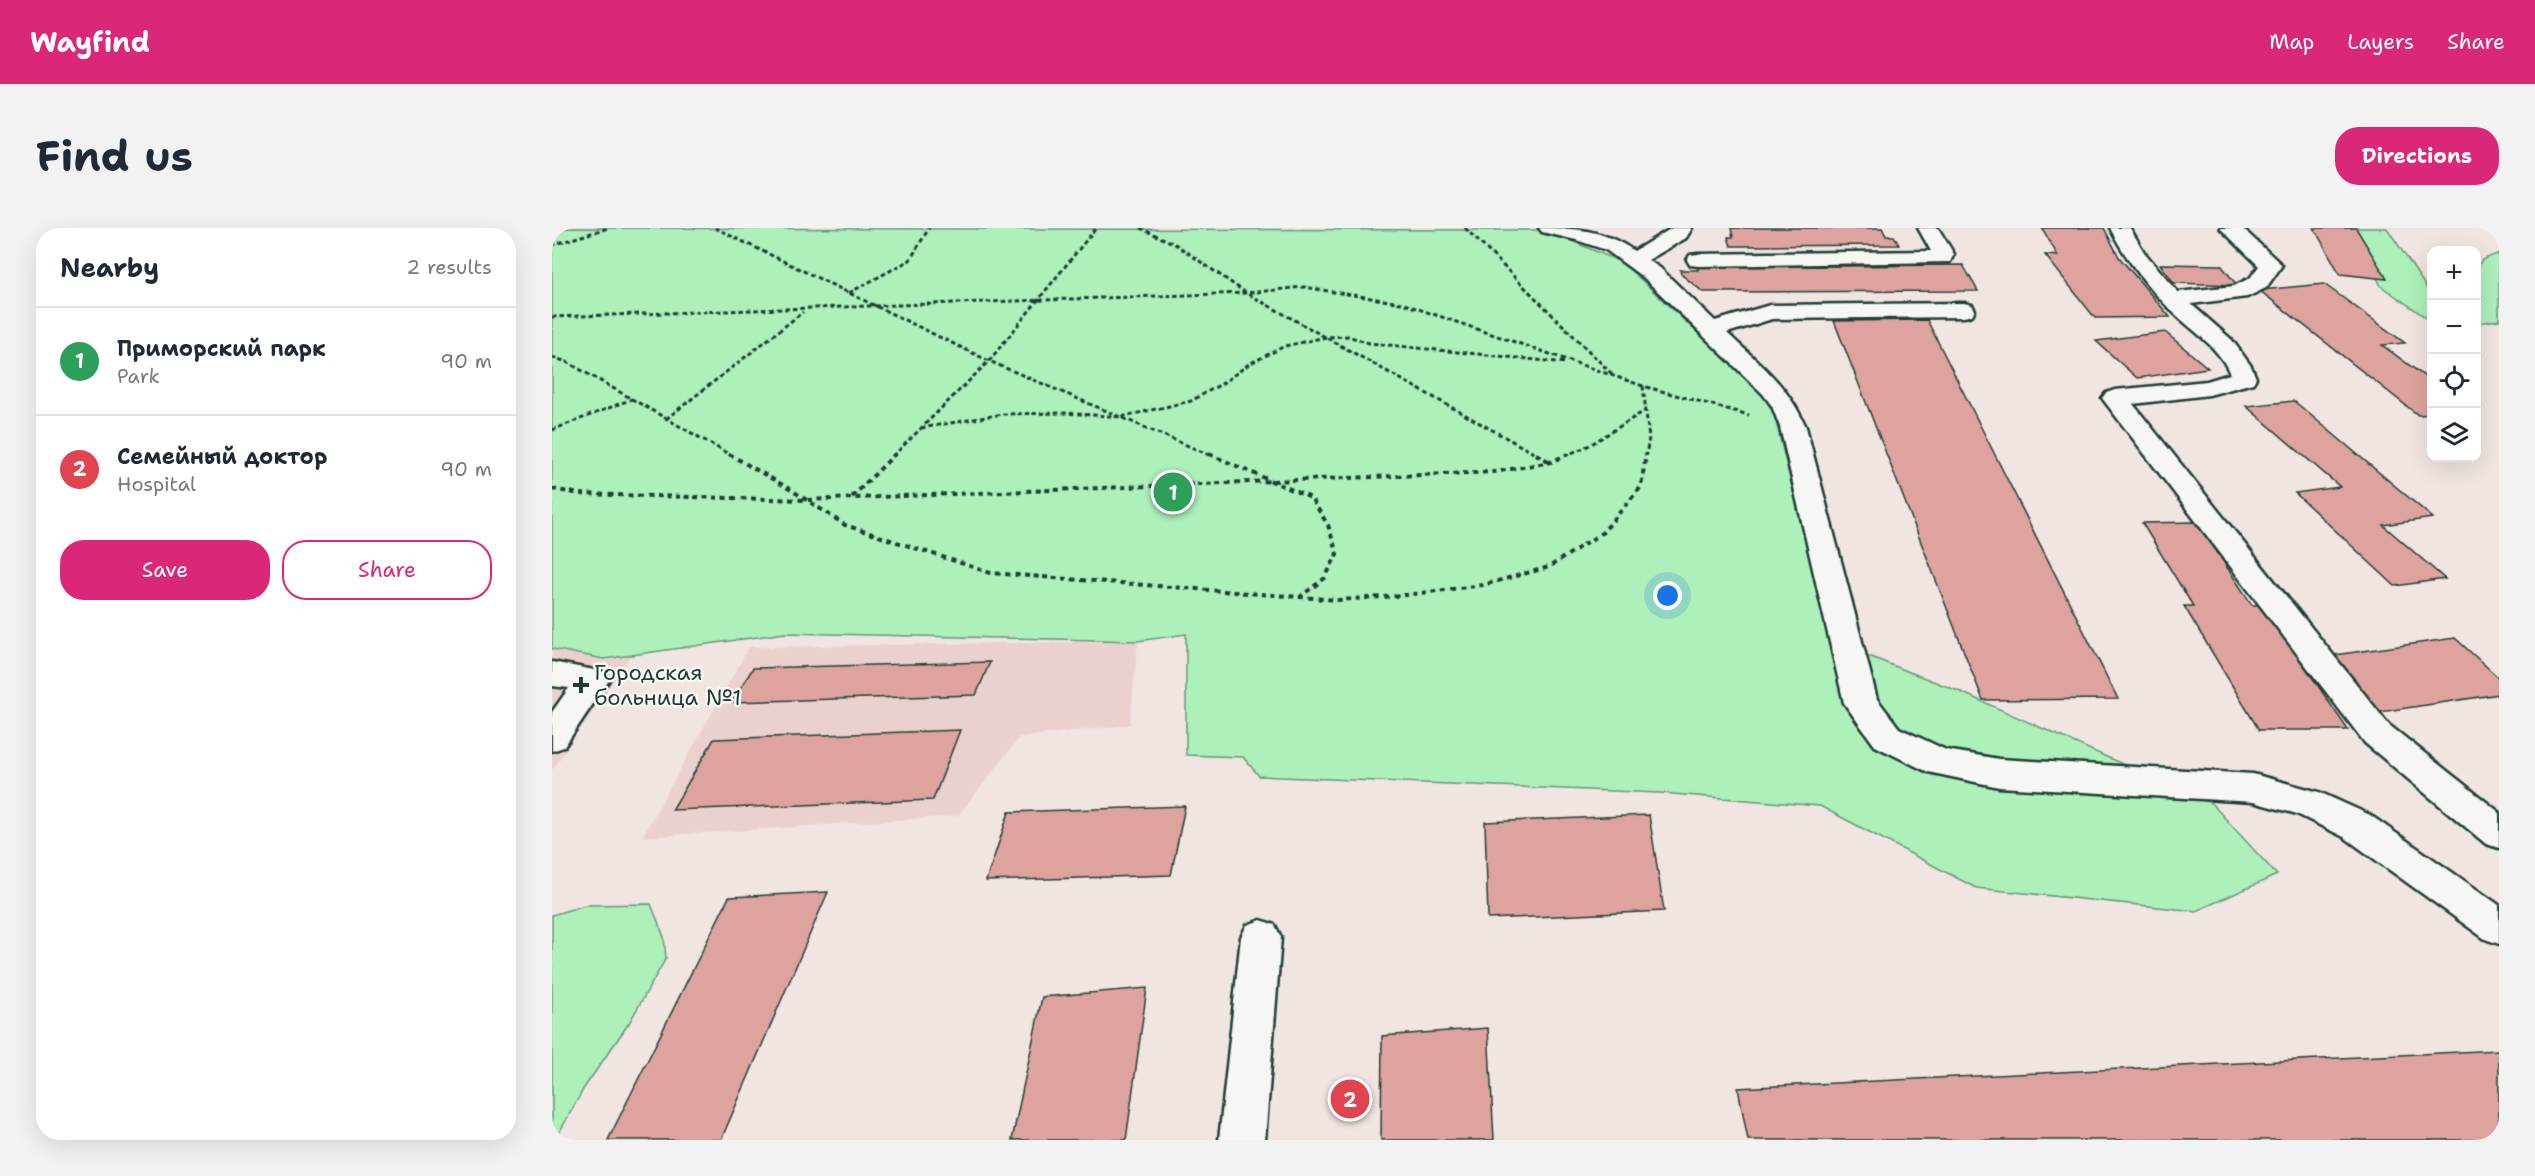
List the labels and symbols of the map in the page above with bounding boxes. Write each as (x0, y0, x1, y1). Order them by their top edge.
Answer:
pin: 1 (1154, 470, 1192, 514)
your location (1653, 581, 1682, 610)
place label: Городская больница №1 (594, 658, 742, 712)
marker: Городская больница №1 (572, 676, 590, 694)
pin: 2 (1330, 1076, 1370, 1122)

